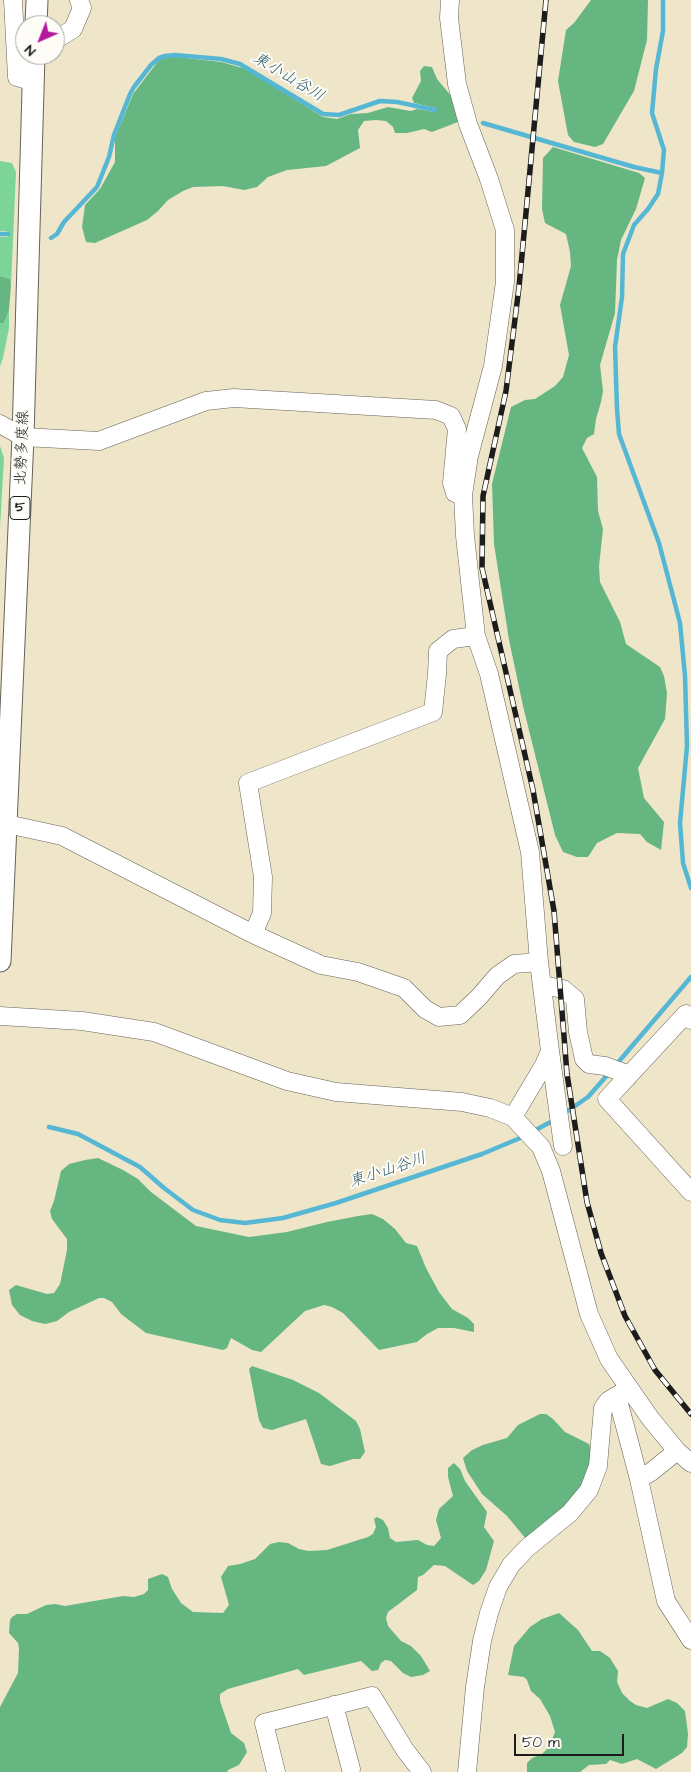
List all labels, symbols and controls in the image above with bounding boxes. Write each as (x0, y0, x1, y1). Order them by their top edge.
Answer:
north arrow (15, 15, 65, 65)
text: N (20, 40, 40, 60)
water label: 東小山谷川 (249, 49, 327, 107)
street label: 北勢多度線 (13, 410, 33, 486)
road number: 5 (10, 496, 30, 520)
water label: 東小山谷川 (347, 1150, 429, 1192)
scale bar (516, 1724, 626, 1756)
text: 50 m (522, 1732, 560, 1753)

